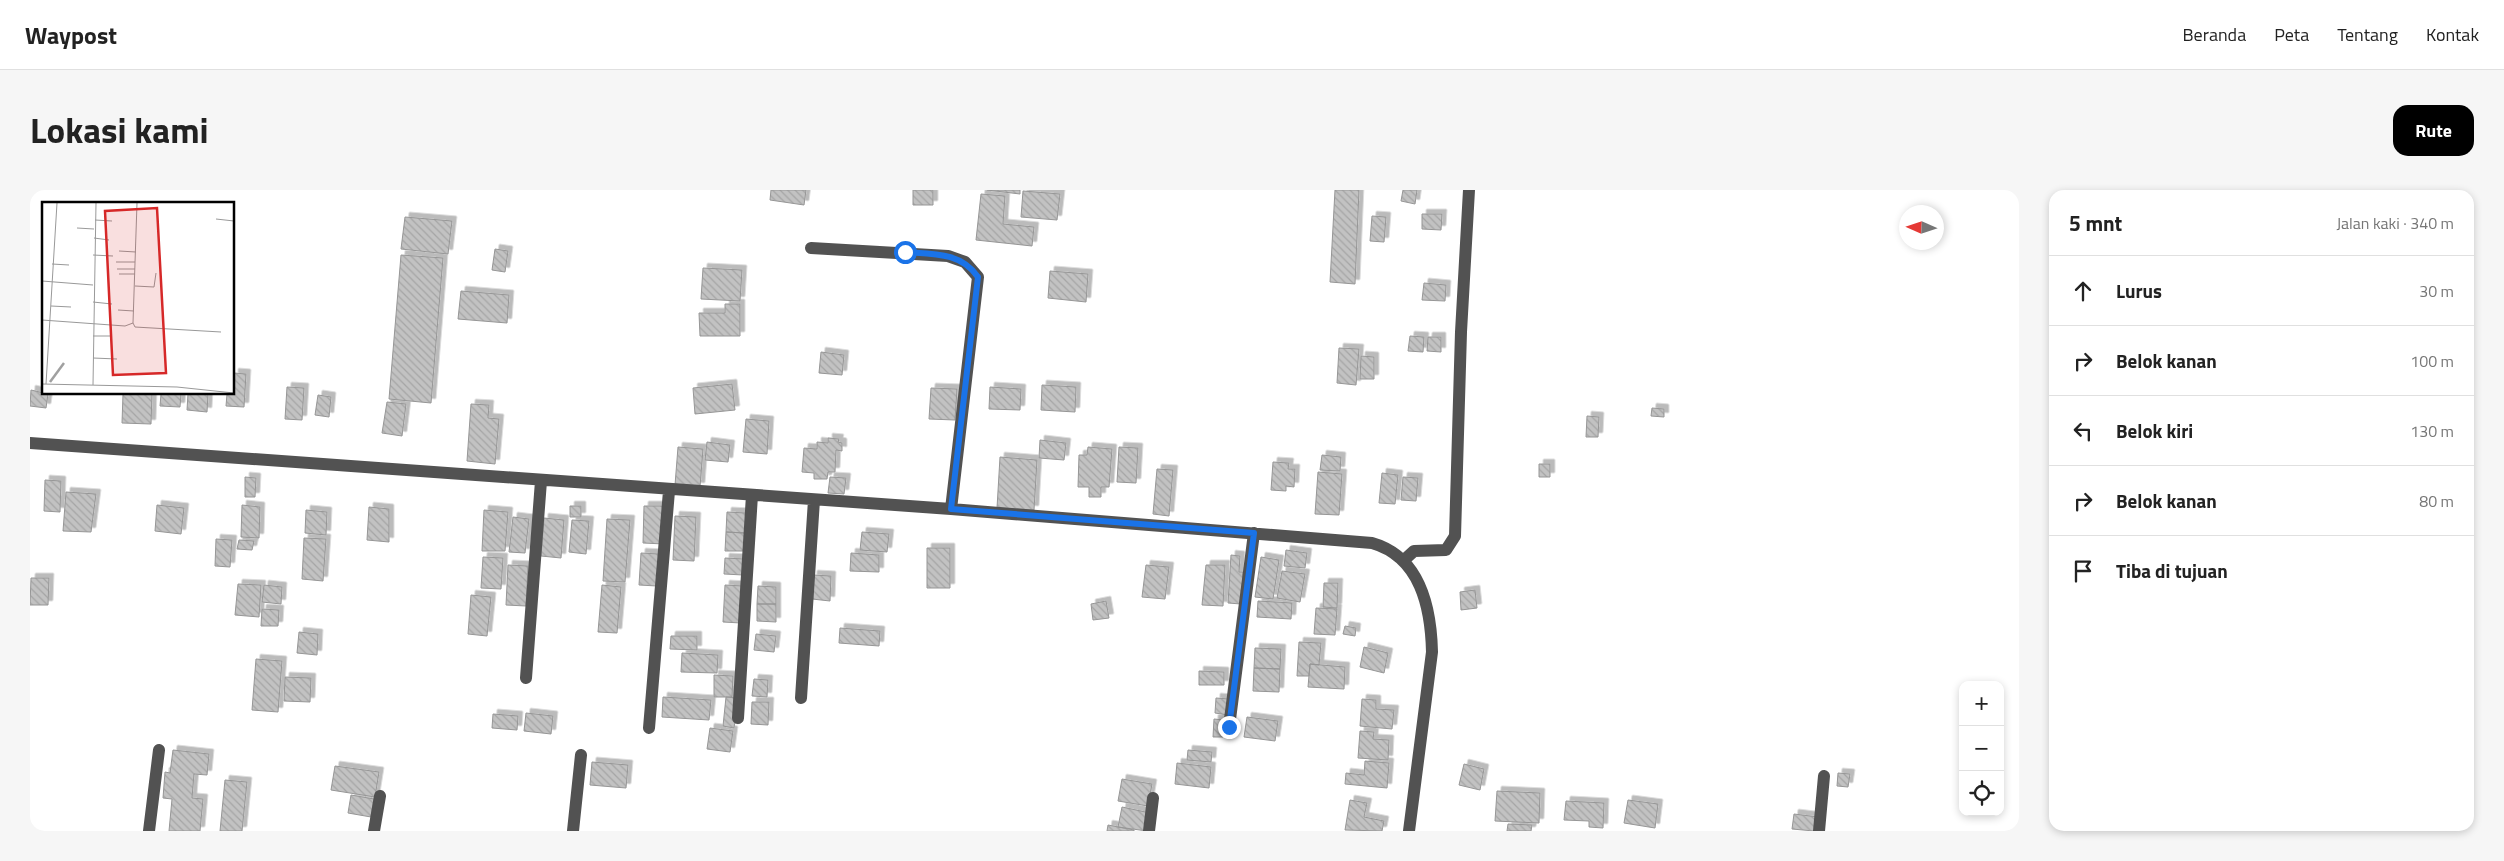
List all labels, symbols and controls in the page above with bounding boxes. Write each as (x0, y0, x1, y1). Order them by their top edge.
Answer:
text: Waypost (25, 17, 117, 53)
text: Beranda (2183, 21, 2246, 48)
text: Peta (2274, 21, 2309, 48)
text: Tentang (2337, 21, 2398, 48)
text: Kontak (2426, 21, 2479, 48)
text: Lokasi kami (30, 103, 209, 157)
button: Rute (2393, 105, 2474, 156)
inset map (42, 202, 235, 395)
north arrow (1899, 205, 1944, 250)
text: 5 mnt (2069, 207, 2122, 239)
text: Jalan kaki · 340 m (2336, 211, 2454, 235)
route start (894, 241, 917, 264)
text: Lurus (2116, 276, 2162, 305)
icon: ahead (2069, 277, 2097, 305)
text: 30 m (2419, 279, 2454, 303)
text: Belok kanan (2116, 346, 2217, 375)
icon: right (2069, 347, 2097, 375)
text: 100 m (2410, 349, 2454, 373)
text: Belok kiri (2116, 416, 2193, 445)
icon: left (2069, 417, 2097, 445)
text: 130 m (2410, 419, 2454, 443)
text: Belok kanan (2116, 486, 2217, 515)
icon: right (2069, 487, 2097, 515)
text: 80 m (2419, 489, 2454, 513)
text: Tiba di tujuan (2116, 556, 2228, 585)
icon: arrive (2069, 557, 2097, 585)
map controls (1959, 681, 2004, 816)
button: + (1959, 681, 2004, 726)
route end (1218, 716, 1241, 739)
button: − (1959, 726, 2004, 771)
button: locate (1959, 771, 2004, 816)

